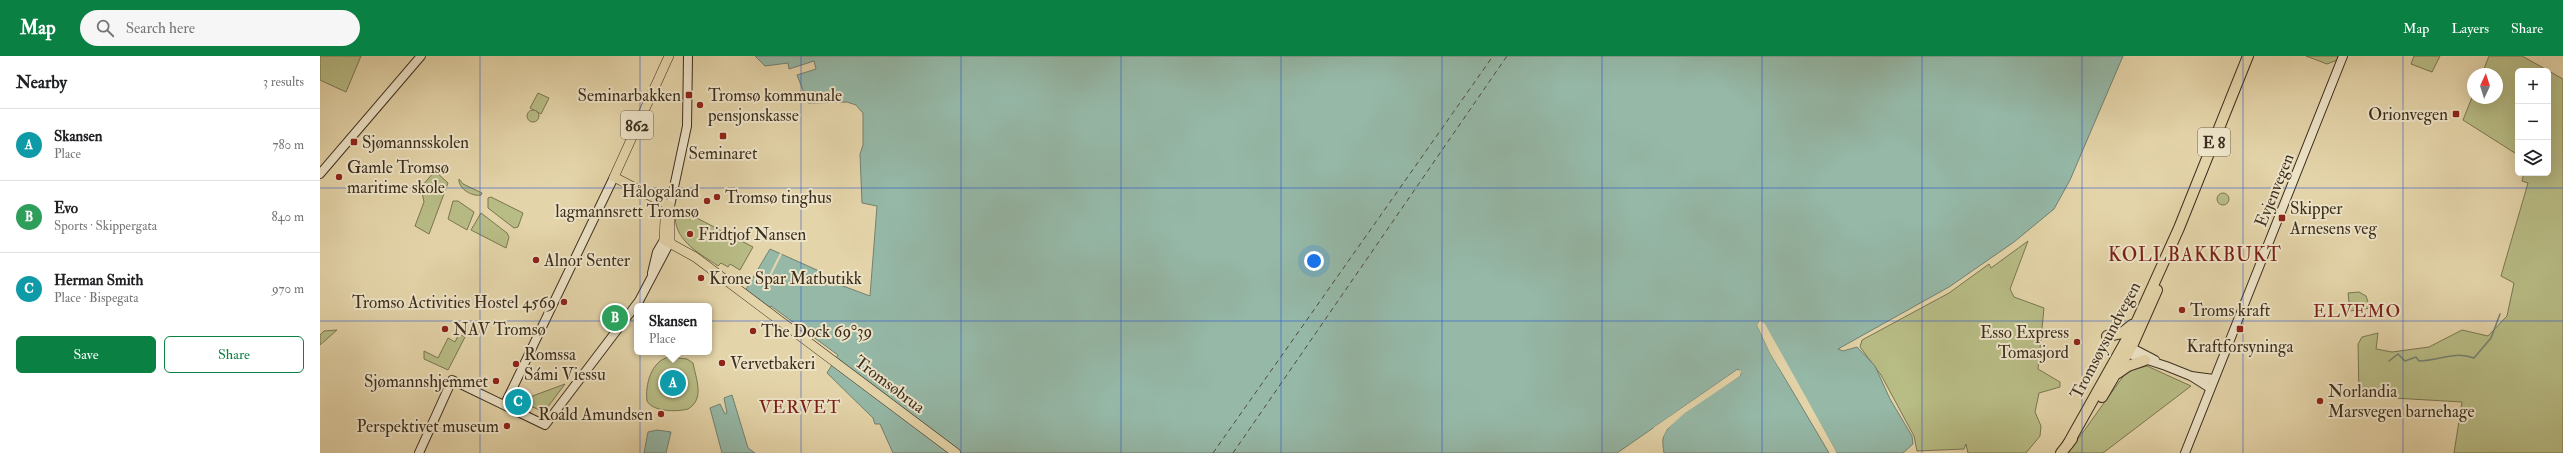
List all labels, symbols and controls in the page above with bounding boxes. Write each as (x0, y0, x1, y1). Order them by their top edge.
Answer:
search box (80, 10, 360, 46)
text: Map (20, 16, 56, 40)
icon: search (94, 17, 116, 39)
text: Search here (126, 19, 195, 38)
text: Map (2403, 20, 2429, 37)
text: Layers (2451, 20, 2489, 37)
text: Share (2511, 20, 2543, 37)
north arrow (2467, 68, 2503, 104)
map controls (2515, 68, 2551, 176)
button: + (2515, 68, 2551, 104)
text: Nearby (16, 72, 67, 93)
text: 3 results (263, 74, 304, 90)
place label: Seminarbakken (578, 85, 681, 106)
place label: Tromsø kommunale pensjonskasse (707, 85, 842, 127)
marker: Seminarbakken (684, 90, 694, 100)
marker: Tromsø kommunale pensjonskasse (695, 100, 705, 110)
place label: Orionvegen (2368, 104, 2448, 125)
button: − (2515, 104, 2551, 140)
marker: Orionvegen (2451, 109, 2461, 119)
road number: 862 (621, 111, 653, 139)
text: Skansen (54, 127, 102, 146)
road number: E 8 (2198, 128, 2230, 156)
marker: Seminaret (718, 131, 728, 141)
place label: Sjømannsskolen (362, 132, 469, 153)
text: A (25, 137, 33, 153)
text: 780 m (272, 137, 304, 153)
marker: Sjømannsskolen (349, 137, 359, 147)
button: layers (2515, 140, 2551, 176)
place label: Seminaret (689, 143, 758, 164)
text: Place (54, 146, 81, 162)
street label: Evjenvegen (2250, 150, 2299, 230)
place label: Gamle Tromsø maritime skole (347, 157, 449, 198)
marker: Gamle Tromsø maritime skole (334, 172, 344, 182)
place label: Hålogaland lagmannsrett Tromsø (555, 181, 700, 222)
place label: Tromsø tinghus (725, 187, 832, 208)
marker: Tromsø tinghus (712, 192, 722, 202)
marker: Hålogaland lagmannsrett Tromsø (702, 196, 712, 206)
place label: Skipper Arnesens veg (2289, 198, 2377, 239)
text: Evo (54, 199, 78, 218)
text: B (25, 209, 33, 225)
text: 840 m (271, 209, 304, 225)
marker: Skipper Arnesens veg (2277, 213, 2287, 223)
text: Sports · Skippergata (54, 218, 157, 234)
place label: Fridtjof Nansen (698, 224, 807, 245)
marker: Fridtjof Nansen (685, 229, 695, 239)
district label: KOLLBAKKBUKT (2108, 243, 2282, 267)
place label: Alnor Senter (543, 250, 631, 271)
your location (1304, 251, 1324, 271)
marker: Alnor Senter (531, 255, 541, 265)
place label: Krone Spar Matbutikk (709, 268, 862, 290)
text: Herman Smith (54, 271, 143, 290)
marker: Krone Spar Matbutikk (696, 273, 706, 283)
street label: Tromsøysundvegen (2066, 278, 2146, 403)
text: C (24, 281, 34, 297)
text: 970 m (272, 281, 304, 297)
text: Place · Bispegata (54, 290, 139, 306)
place label: Tromso Activities Hostel 4569 (352, 292, 556, 313)
marker: Tromso Activities Hostel 4569 (559, 297, 569, 307)
place label: Troms kraft (2190, 300, 2271, 321)
district label: ELVEMO (2313, 300, 2401, 323)
pin: B (602, 303, 628, 333)
popup (634, 303, 712, 355)
marker: Troms kraft (2177, 305, 2187, 315)
text: Skansen (649, 312, 697, 331)
place label: NAV Tromsø (453, 319, 546, 340)
place label: The Dock 69°39 (761, 321, 872, 342)
place label: Esso Express Tomasjord (1980, 322, 2070, 363)
marker: NAV Tromsø (440, 324, 450, 334)
marker: Kraftforsyninga (2235, 324, 2245, 334)
marker: The Dock 69°39 (748, 326, 758, 336)
text: Place (649, 331, 676, 347)
button: Save (16, 336, 156, 373)
button: Share (164, 336, 304, 373)
place label: Kraftforsyninga (2187, 336, 2294, 358)
marker: Esso Express Tomasjord (2072, 337, 2082, 347)
place label: Romssa Sámi Viessu (524, 344, 606, 385)
street label: Tromsøbrua (850, 351, 930, 418)
place label: Vervetbakeri (730, 353, 816, 374)
marker: Vervetbakeri (717, 358, 727, 368)
marker: Romssa Sámi Viessu (511, 359, 521, 369)
pin: A (660, 368, 686, 398)
place label: Sjømannshjemmet (364, 371, 488, 392)
marker: Sjømannshjemmet (491, 376, 501, 386)
place label: Norlandia Marsvegen barnehage (2328, 381, 2475, 422)
pin: C (505, 387, 531, 417)
district label: VERVET (759, 396, 841, 419)
marker: Norlandia Marsvegen barnehage (2315, 396, 2325, 406)
place label: Roald Amundsen (538, 404, 653, 425)
marker: Roald Amundsen (656, 409, 666, 419)
place label: Perspektivet museum (356, 416, 499, 438)
marker: Perspektivet museum (502, 421, 512, 431)

